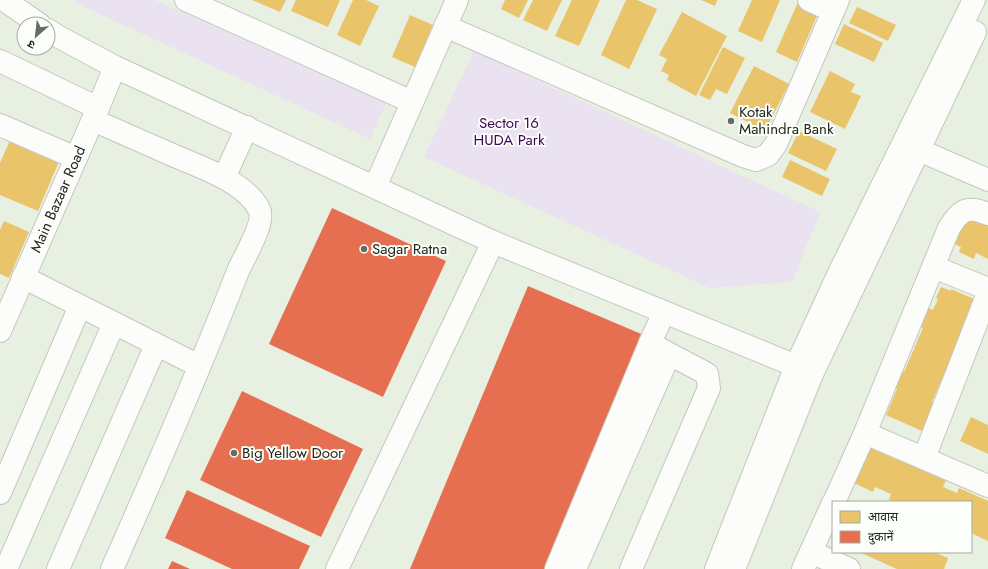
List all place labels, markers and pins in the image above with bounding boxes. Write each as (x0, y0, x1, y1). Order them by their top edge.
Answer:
place label: Kotak Mahindra Bank (739, 101, 834, 140)
marker: Kotak Mahindra Bank (726, 116, 736, 126)
place label: Sagar Ratna (372, 238, 447, 260)
marker: Sagar Ratna (359, 244, 369, 254)
place label: Big Yellow Door (242, 442, 344, 464)
marker: Big Yellow Door (229, 448, 239, 458)

